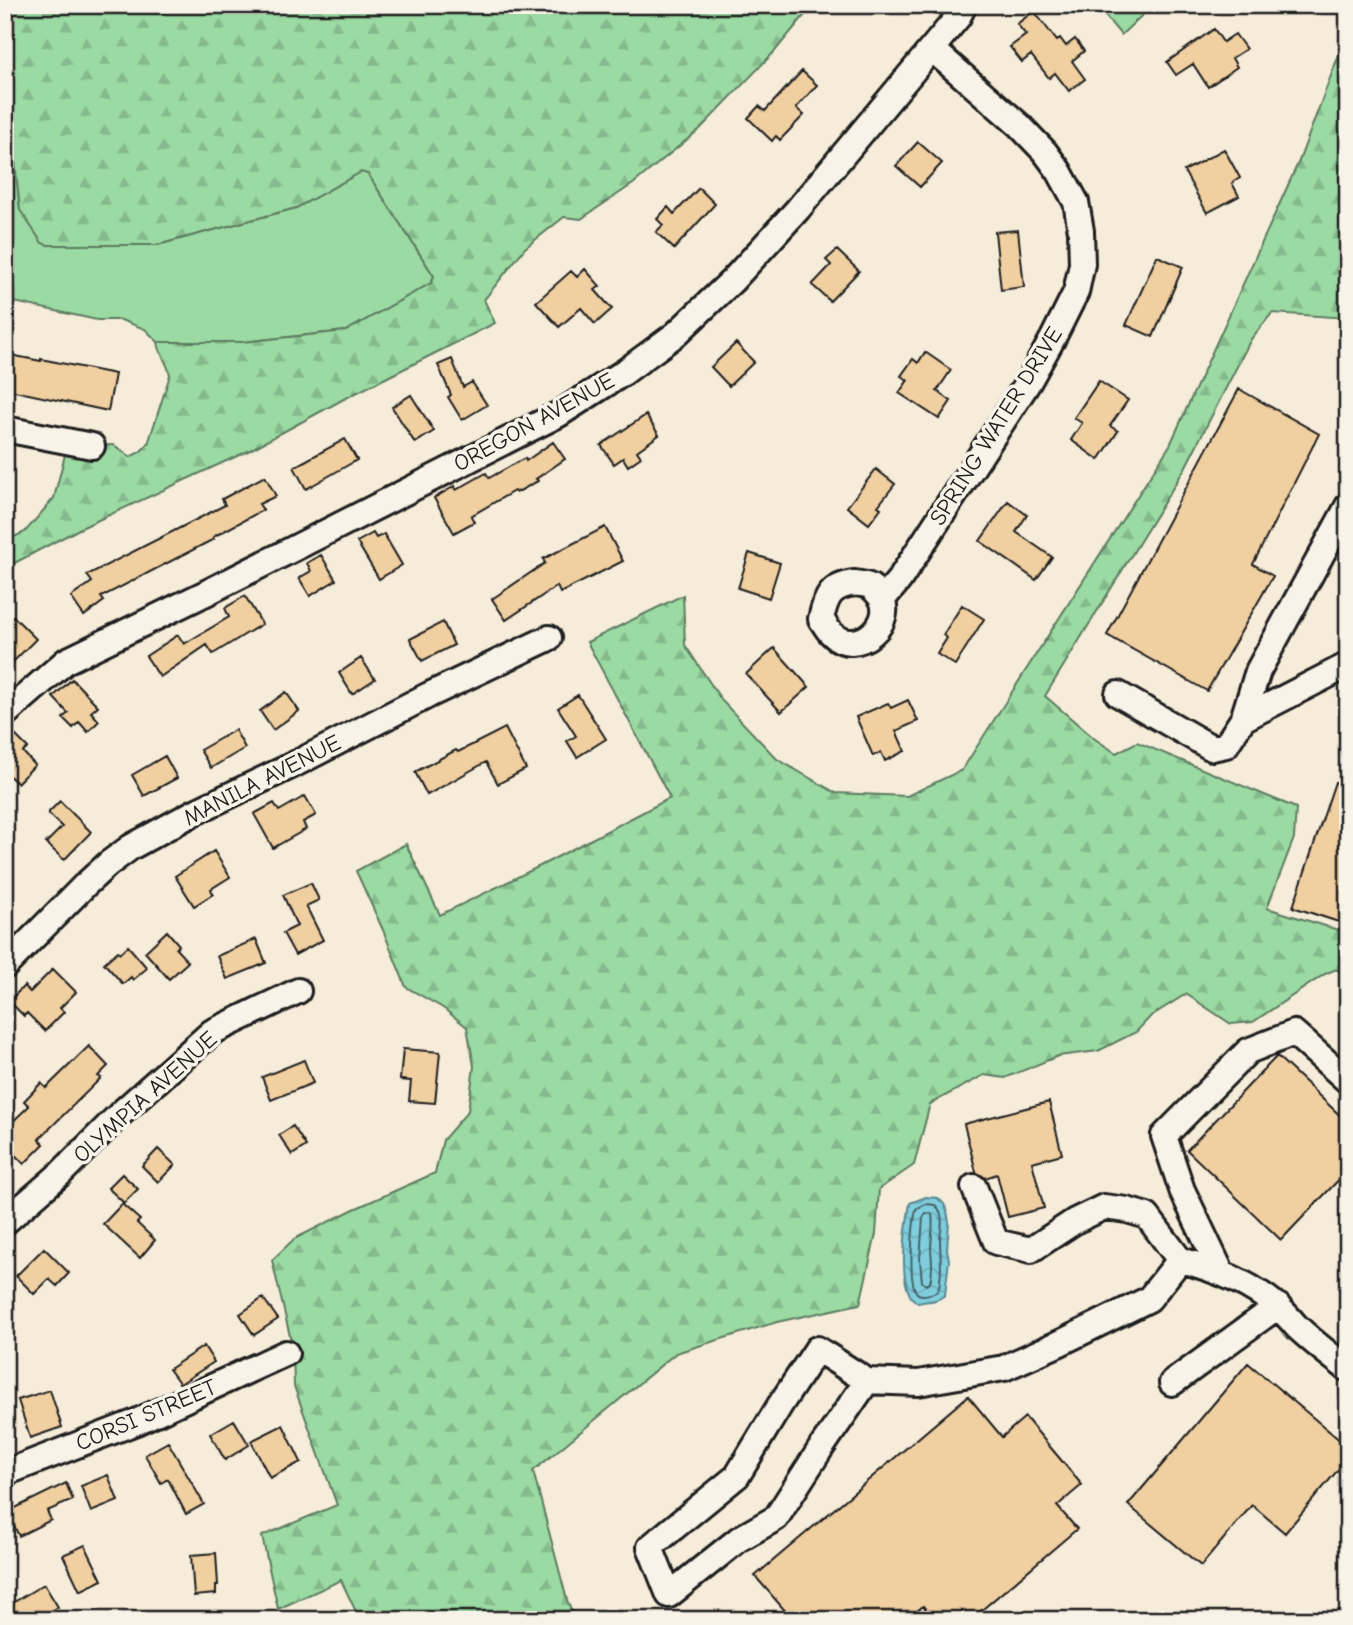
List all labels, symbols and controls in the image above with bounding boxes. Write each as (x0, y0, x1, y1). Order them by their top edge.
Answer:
street label: SPRING WATER DRIVE (924, 322, 1068, 530)
street label: OREGON AVENUE (449, 367, 619, 477)
street label: MANILA AVENUE (179, 729, 345, 831)
street label: OLYMPIA AVENUE (68, 1025, 222, 1169)
street label: CORSI STREET (72, 1373, 220, 1457)

